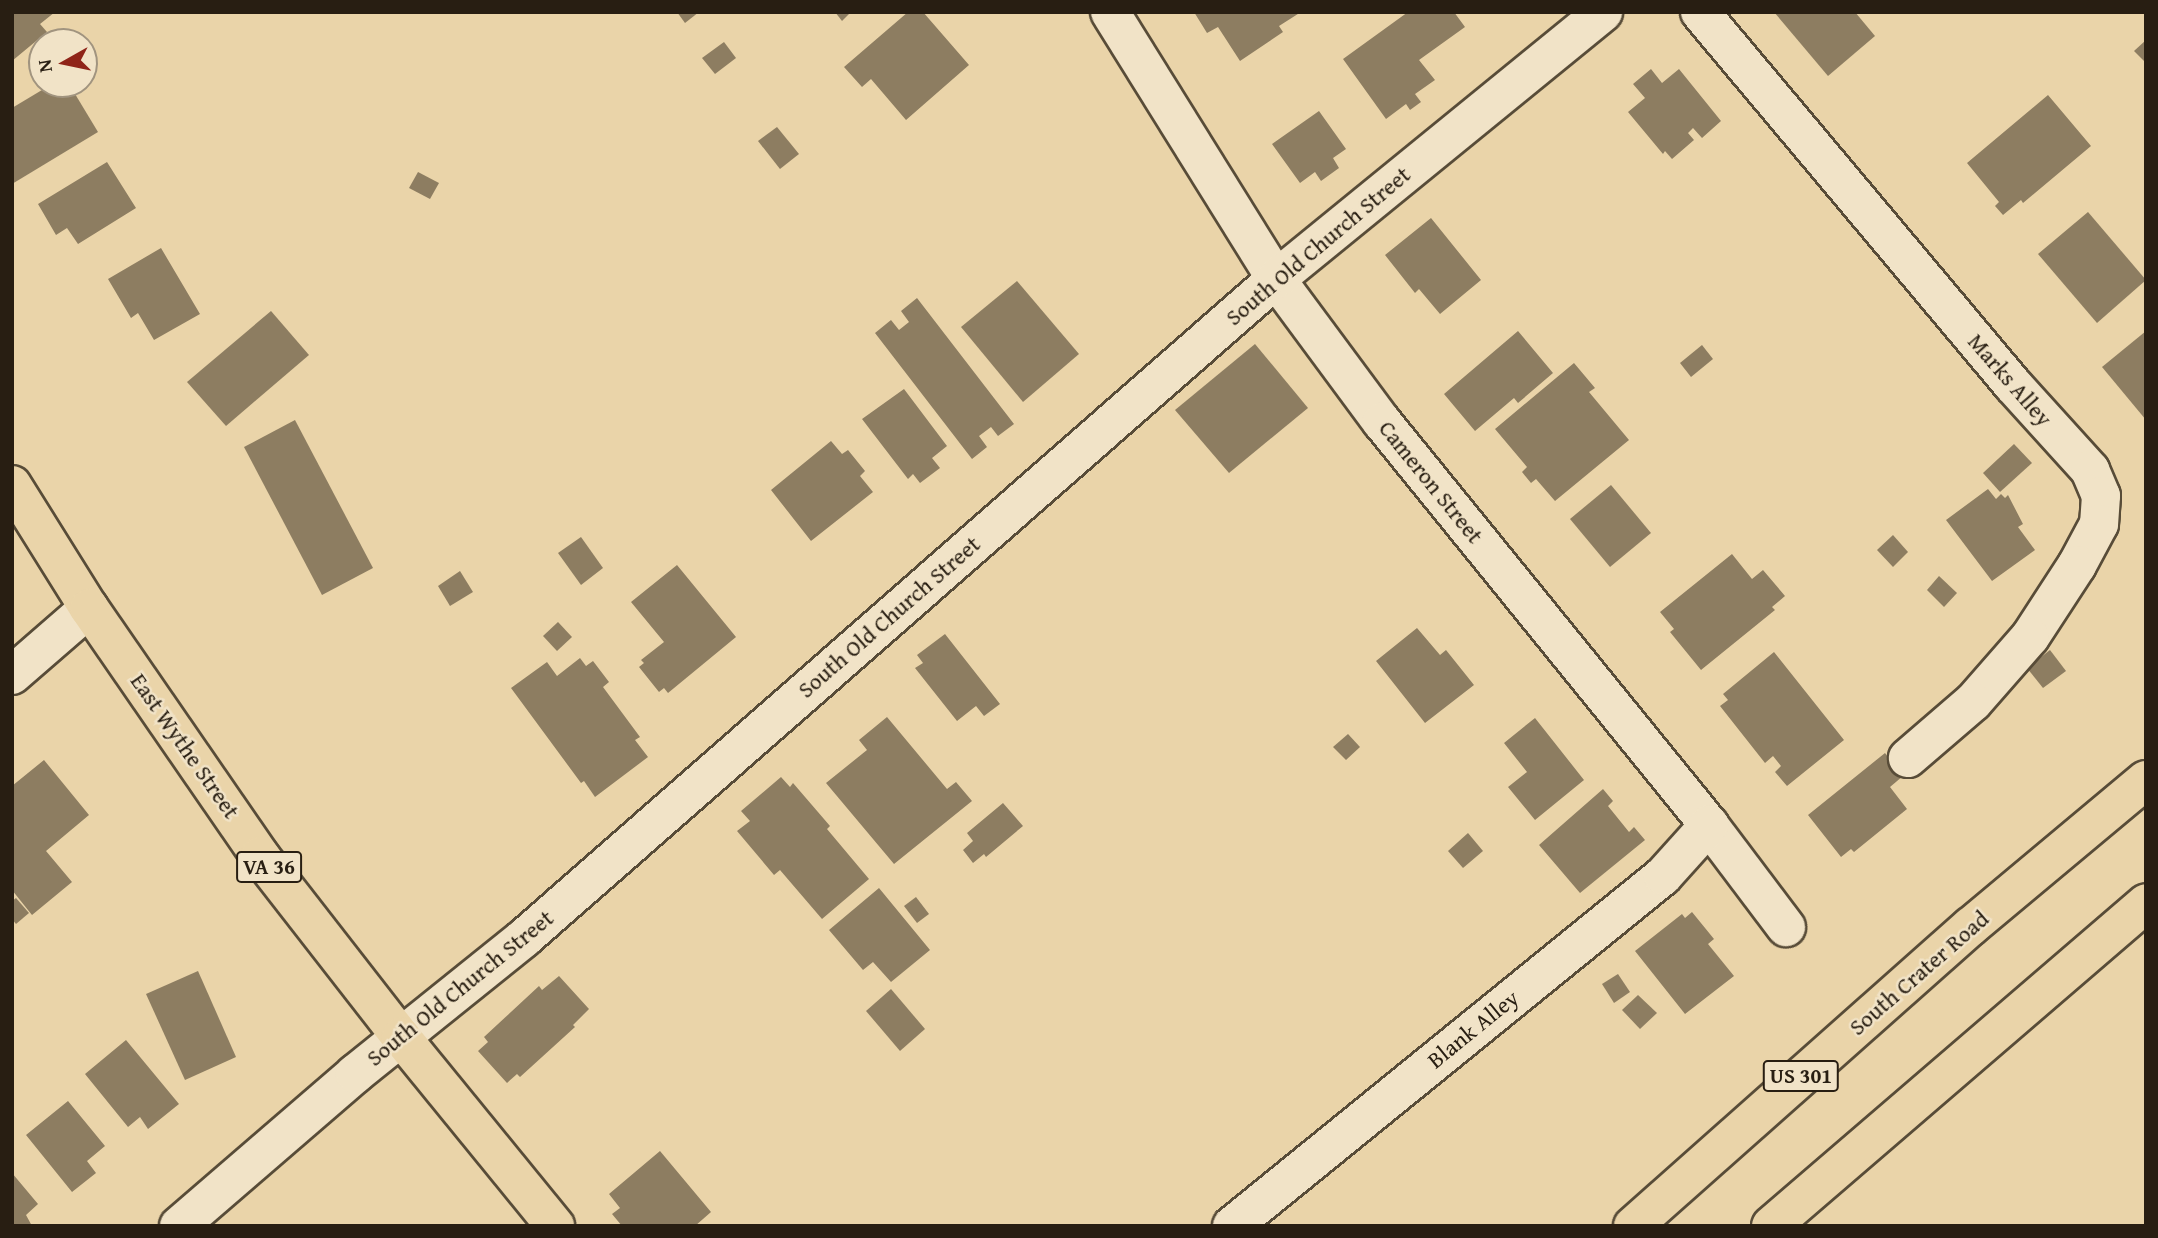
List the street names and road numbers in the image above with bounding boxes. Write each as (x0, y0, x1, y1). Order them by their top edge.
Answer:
street label: South Old Church Street (1220, 161, 1416, 331)
street label: Marks Alley (1962, 328, 2058, 432)
street label: Cameron Street (1373, 415, 1489, 549)
street label: South Old Church Street (792, 530, 986, 704)
street label: East Wythe Street (125, 668, 245, 824)
road number: VA 36 (236, 850, 302, 884)
street label: South Old Church Street (361, 904, 559, 1072)
street label: South Crater Road (1844, 905, 1994, 1041)
street label: Blank Alley (1422, 984, 1524, 1074)
road number: US 301 (1762, 1058, 1840, 1094)

